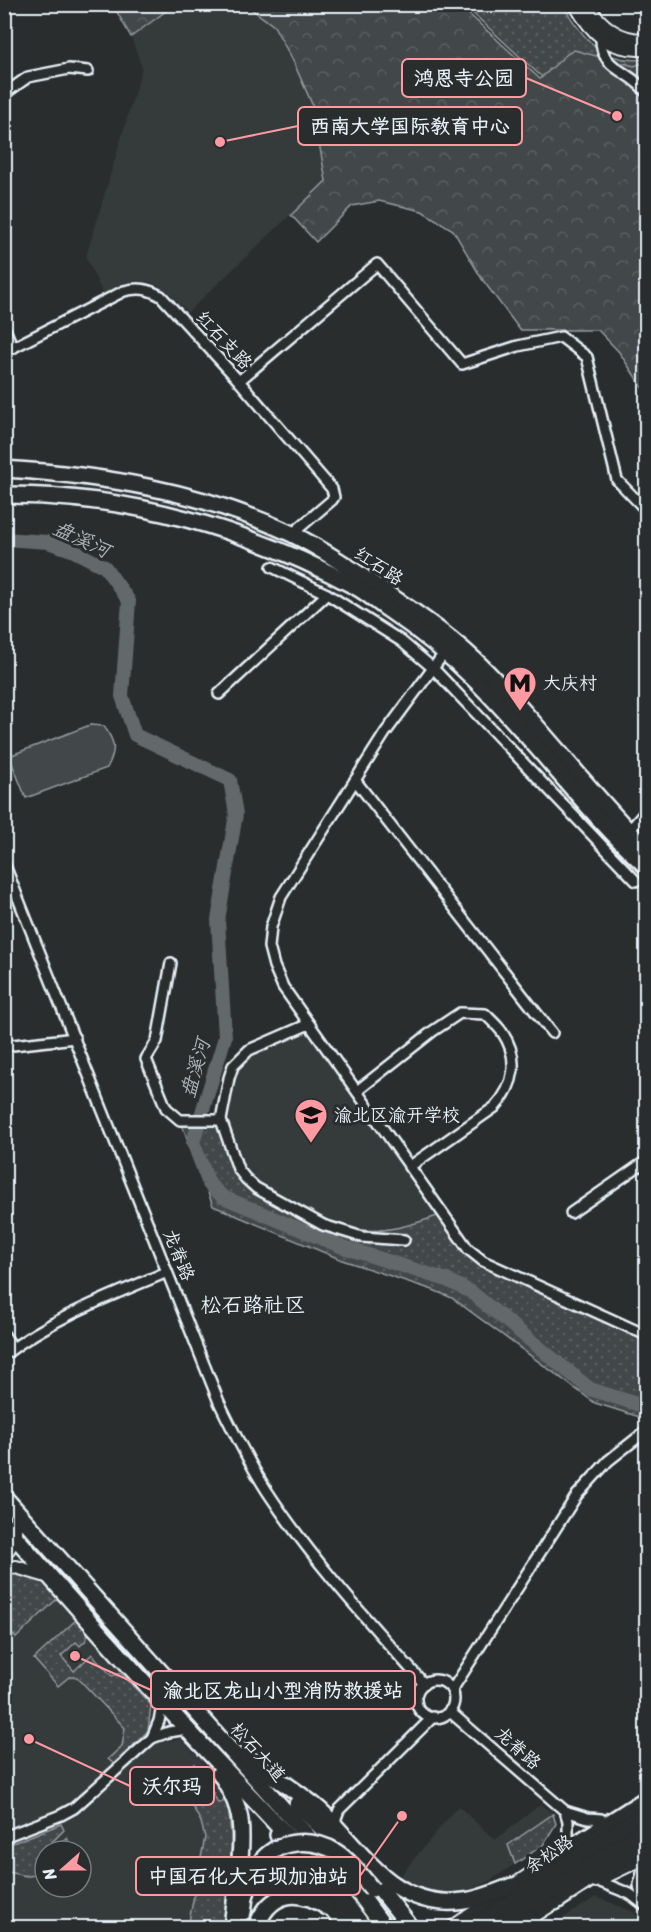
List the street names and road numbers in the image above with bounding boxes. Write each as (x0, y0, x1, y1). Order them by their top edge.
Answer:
street label: 红石支路 (188, 303, 260, 377)
street label: 红石路 (348, 538, 410, 594)
street label: 龙脊路 (154, 1224, 204, 1286)
street label: 松石大道 (222, 1715, 294, 1789)
street label: 龙脊路 (487, 1718, 549, 1778)
street label: 余松路 (518, 1826, 580, 1882)

